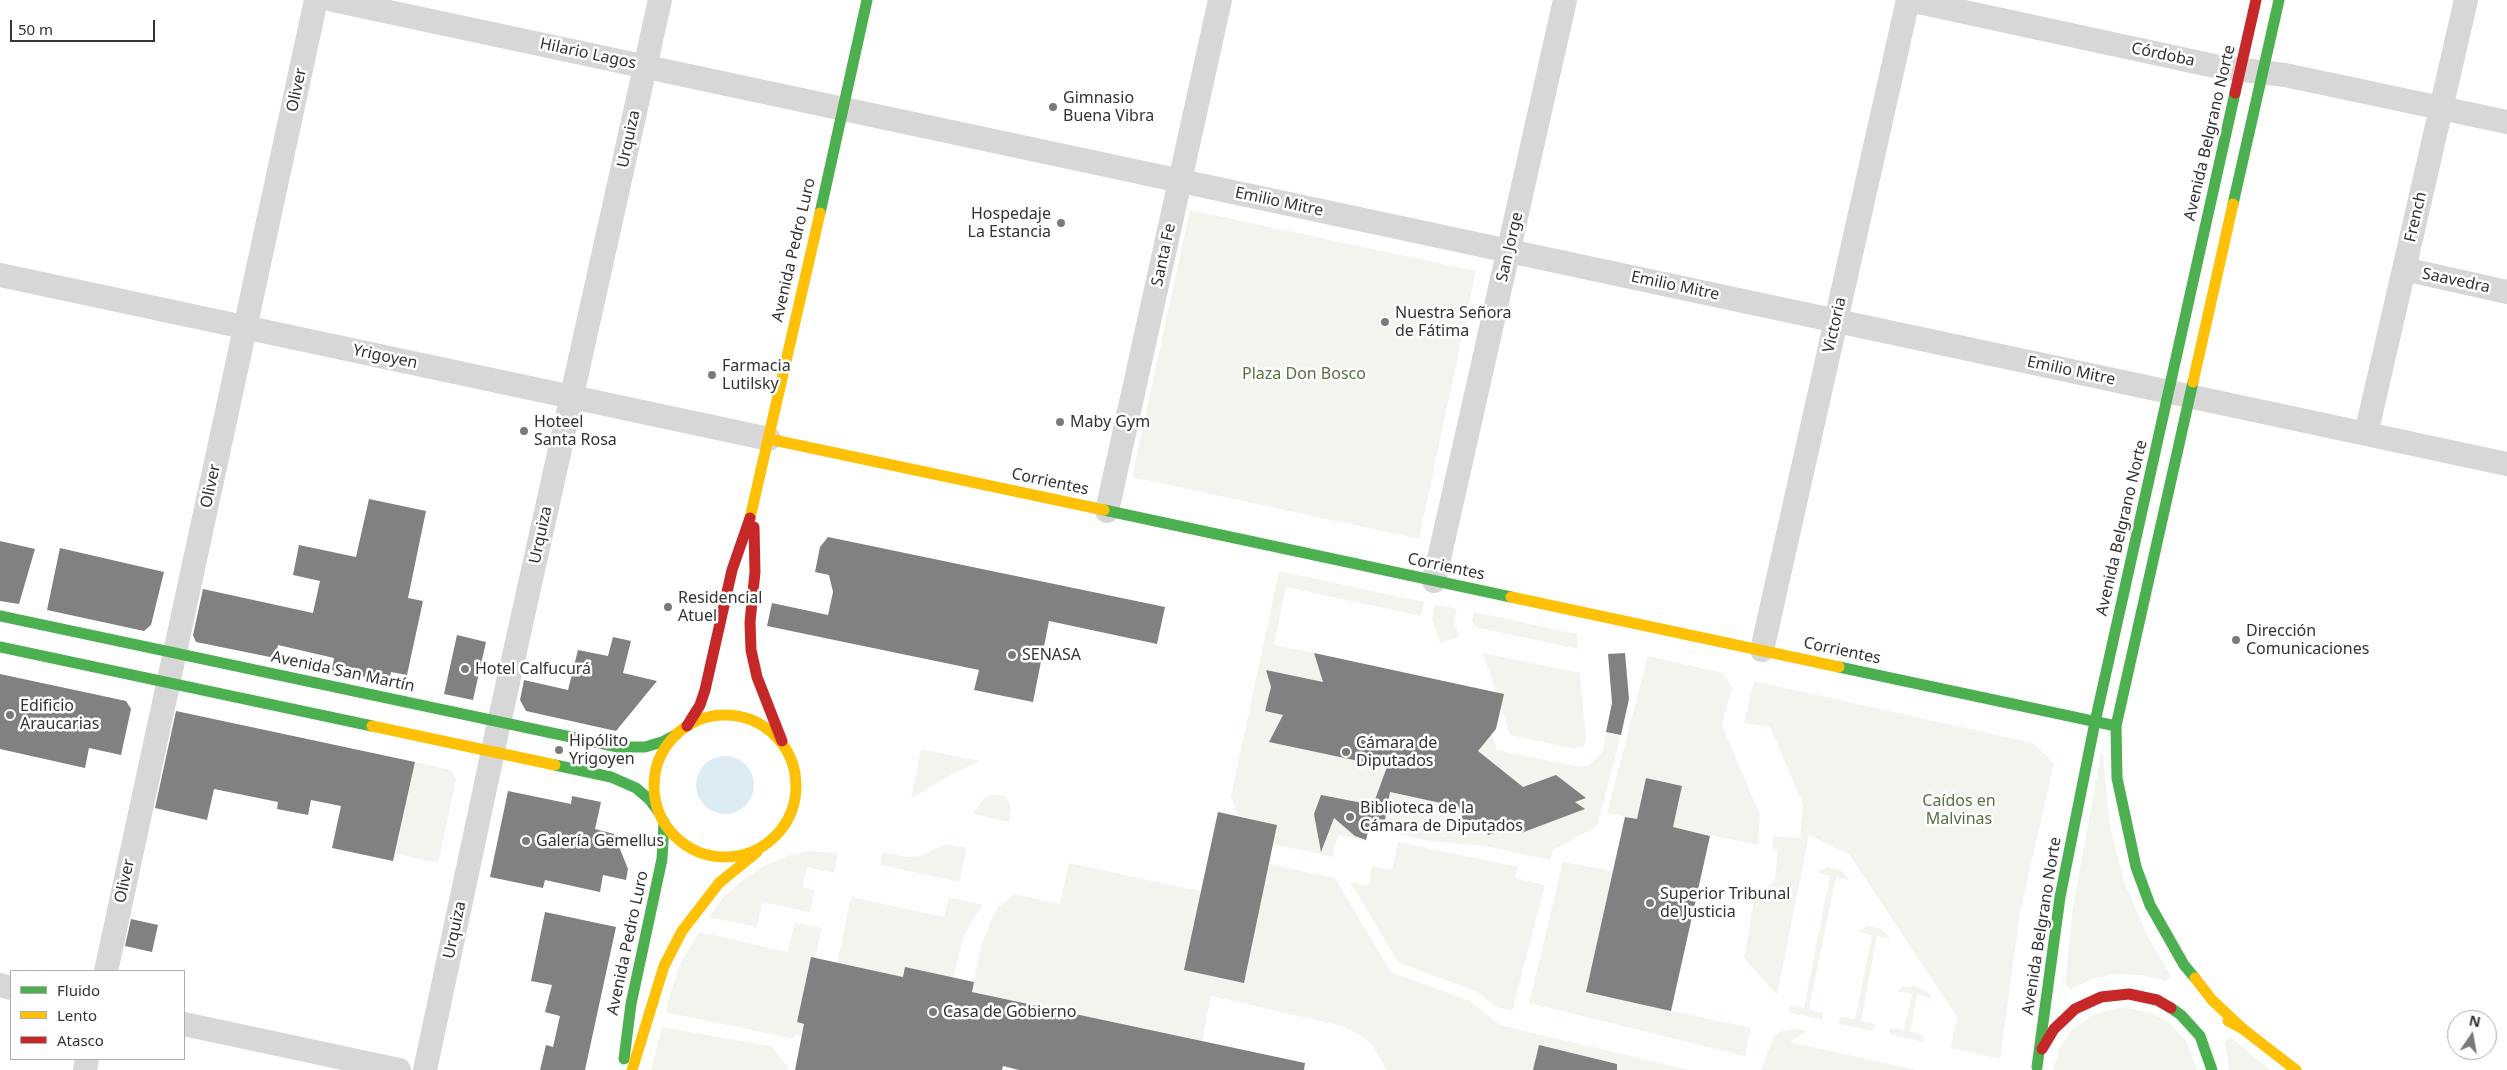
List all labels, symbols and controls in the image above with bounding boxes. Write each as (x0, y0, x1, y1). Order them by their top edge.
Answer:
scale bar (12, 10, 158, 42)
text: 50 m (18, 19, 53, 39)
street label: Hilario Lagos (538, 34, 638, 74)
street label: Córdoba (2129, 39, 2197, 71)
street label: Avenida Belgrano Norte (2180, 43, 2240, 223)
street label: Oliver (283, 66, 311, 114)
place label: Gimnasio Buena Vibra (1063, 88, 1154, 126)
marker: Gimnasio Buena Vibra (1047, 101, 1059, 113)
street label: Urquiza (614, 108, 644, 170)
street label: Avenida Pedro Luro (768, 176, 820, 324)
street label: Emilio Mitre (1233, 183, 1325, 221)
street label: French (2401, 190, 2431, 244)
place label: Hospedaje La Estancia (967, 204, 1051, 242)
street label: San Jorge (1493, 210, 1527, 284)
marker: Hospedaje La Estancia (1055, 217, 1067, 229)
street label: Santa Fe (1148, 222, 1180, 288)
street label: Saavedra (2420, 264, 2492, 298)
street label: Emilio Mitre (1629, 267, 1721, 305)
street label: Victoria (1819, 295, 1851, 355)
place label: Nuestra Señora de Fátima (1395, 303, 1512, 341)
marker: Nuestra Señora de Fátima (1379, 316, 1391, 328)
street label: Yrigoyen (351, 341, 419, 373)
street label: Emilio Mitre (2025, 352, 2117, 390)
place label: Farmacia Lutilsky (722, 356, 791, 394)
park label: Plaza Don Bosco (1242, 364, 1366, 384)
marker: Farmacia Lutilsky (706, 369, 718, 381)
place label: Hoteel Santa Rosa (534, 412, 617, 450)
place label: Maby Gym (1070, 412, 1150, 432)
marker: Maby Gym (1054, 416, 1066, 428)
marker: Hoteel Santa Rosa (518, 425, 530, 437)
street label: Avenida Belgrano Norte (2092, 438, 2152, 618)
street label: Oliver (197, 462, 225, 510)
street label: Corrientes (1010, 464, 1090, 500)
street label: Urquiza (526, 504, 556, 566)
street label: Corrientes (1406, 549, 1486, 585)
place label: Residencial Atuel (678, 588, 762, 626)
marker: Residencial Atuel (662, 601, 674, 613)
place label: Dirección Comunicaciones (2246, 621, 2369, 659)
street label: Corrientes (1802, 633, 1882, 669)
marker: Dirección Comunicaciones (2230, 634, 2242, 646)
place label: SENASA (1022, 645, 1081, 665)
street label: Avenida San Martín (270, 647, 416, 697)
marker: SENASA (1006, 649, 1018, 661)
place label: Hotel Calfucurá (475, 659, 591, 679)
marker: Hotel Calfucurá (459, 663, 471, 675)
place label: Edificio Araucarias (20, 696, 99, 734)
marker: Edificio Araucarias (4, 709, 16, 721)
place label: Hipólito Yrigoyen (569, 731, 635, 769)
place label: Cámara de Diputados (1356, 733, 1437, 771)
marker: Hipólito Yrigoyen (553, 744, 565, 756)
marker: Cámara de Diputados (1340, 746, 1352, 758)
park label: Caídos en Malvinas (1922, 791, 1996, 829)
place label: Biblioteca de la Cámara de Diputados (1360, 798, 1523, 836)
marker: Biblioteca de la Cámara de Diputados (1344, 811, 1356, 823)
place label: Galería Gemellus (536, 831, 664, 851)
marker: Galería Gemellus (520, 835, 532, 847)
street label: Avenida Belgrano Norte (2018, 836, 2066, 1016)
street label: Oliver (111, 857, 139, 905)
street label: Avenida Pedro Luro (603, 869, 653, 1017)
place label: Superior Tribunal de Justicia (1660, 884, 1790, 922)
marker: Superior Tribunal de Justicia (1644, 897, 1656, 909)
street label: Urquiza (440, 899, 470, 961)
legend (10, 970, 185, 1060)
text: Fluido (57, 980, 100, 1000)
place label: Casa de Gobierno (943, 1002, 1076, 1022)
text: Lento (57, 1005, 97, 1025)
marker: Casa de Gobierno (927, 1006, 939, 1018)
north arrow (2447, 1010, 2497, 1060)
text: N (2467, 1010, 2483, 1031)
text: Atasco (57, 1030, 104, 1050)

